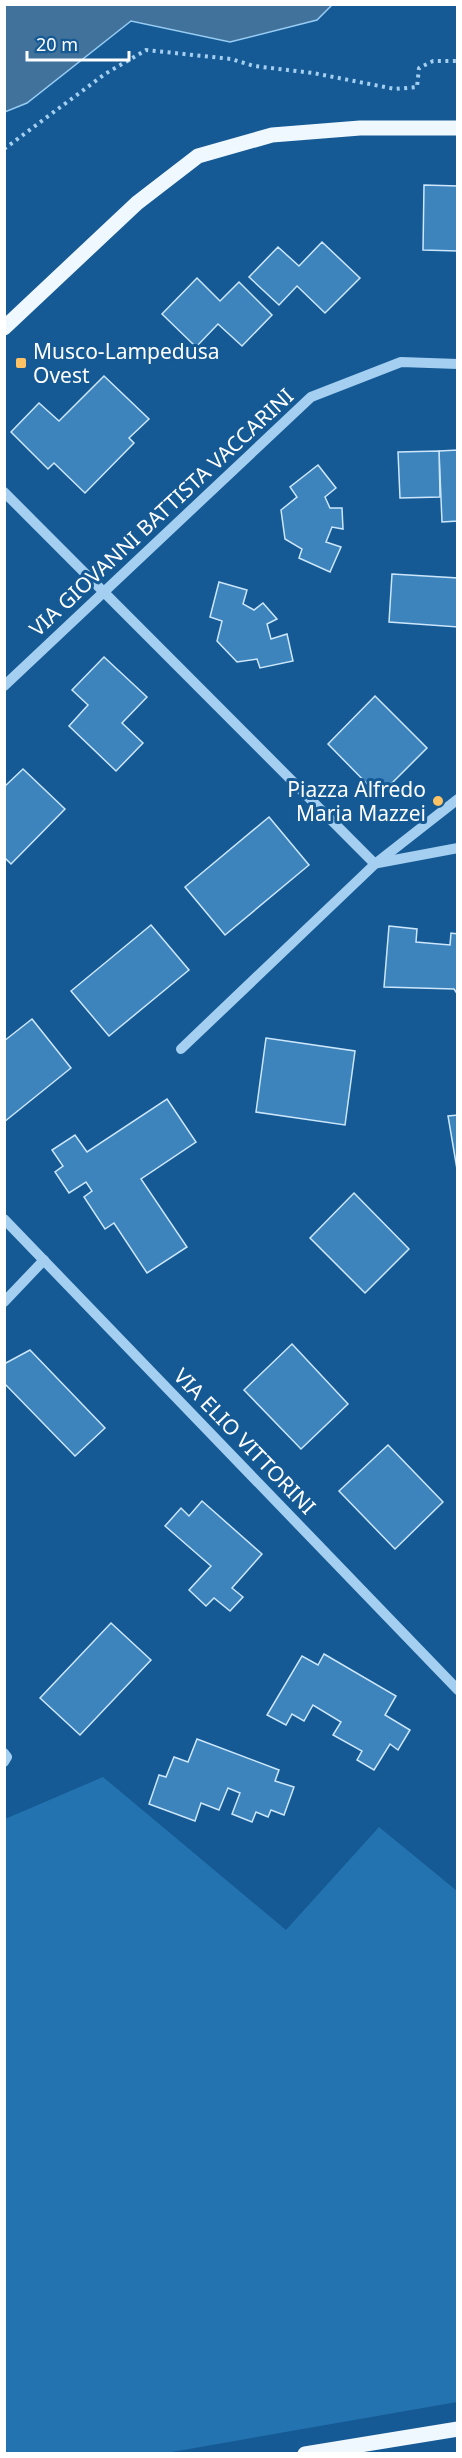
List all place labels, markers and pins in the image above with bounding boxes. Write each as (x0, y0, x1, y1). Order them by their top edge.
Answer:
place label: Musco-Lampedusa Ovest (33, 337, 220, 389)
marker: Musco-Lampedusa Ovest (14, 356, 28, 370)
place label: Piazza Alfredo Maria Mazzei (287, 775, 426, 827)
marker: Piazza Alfredo Maria Mazzei (431, 794, 445, 808)

